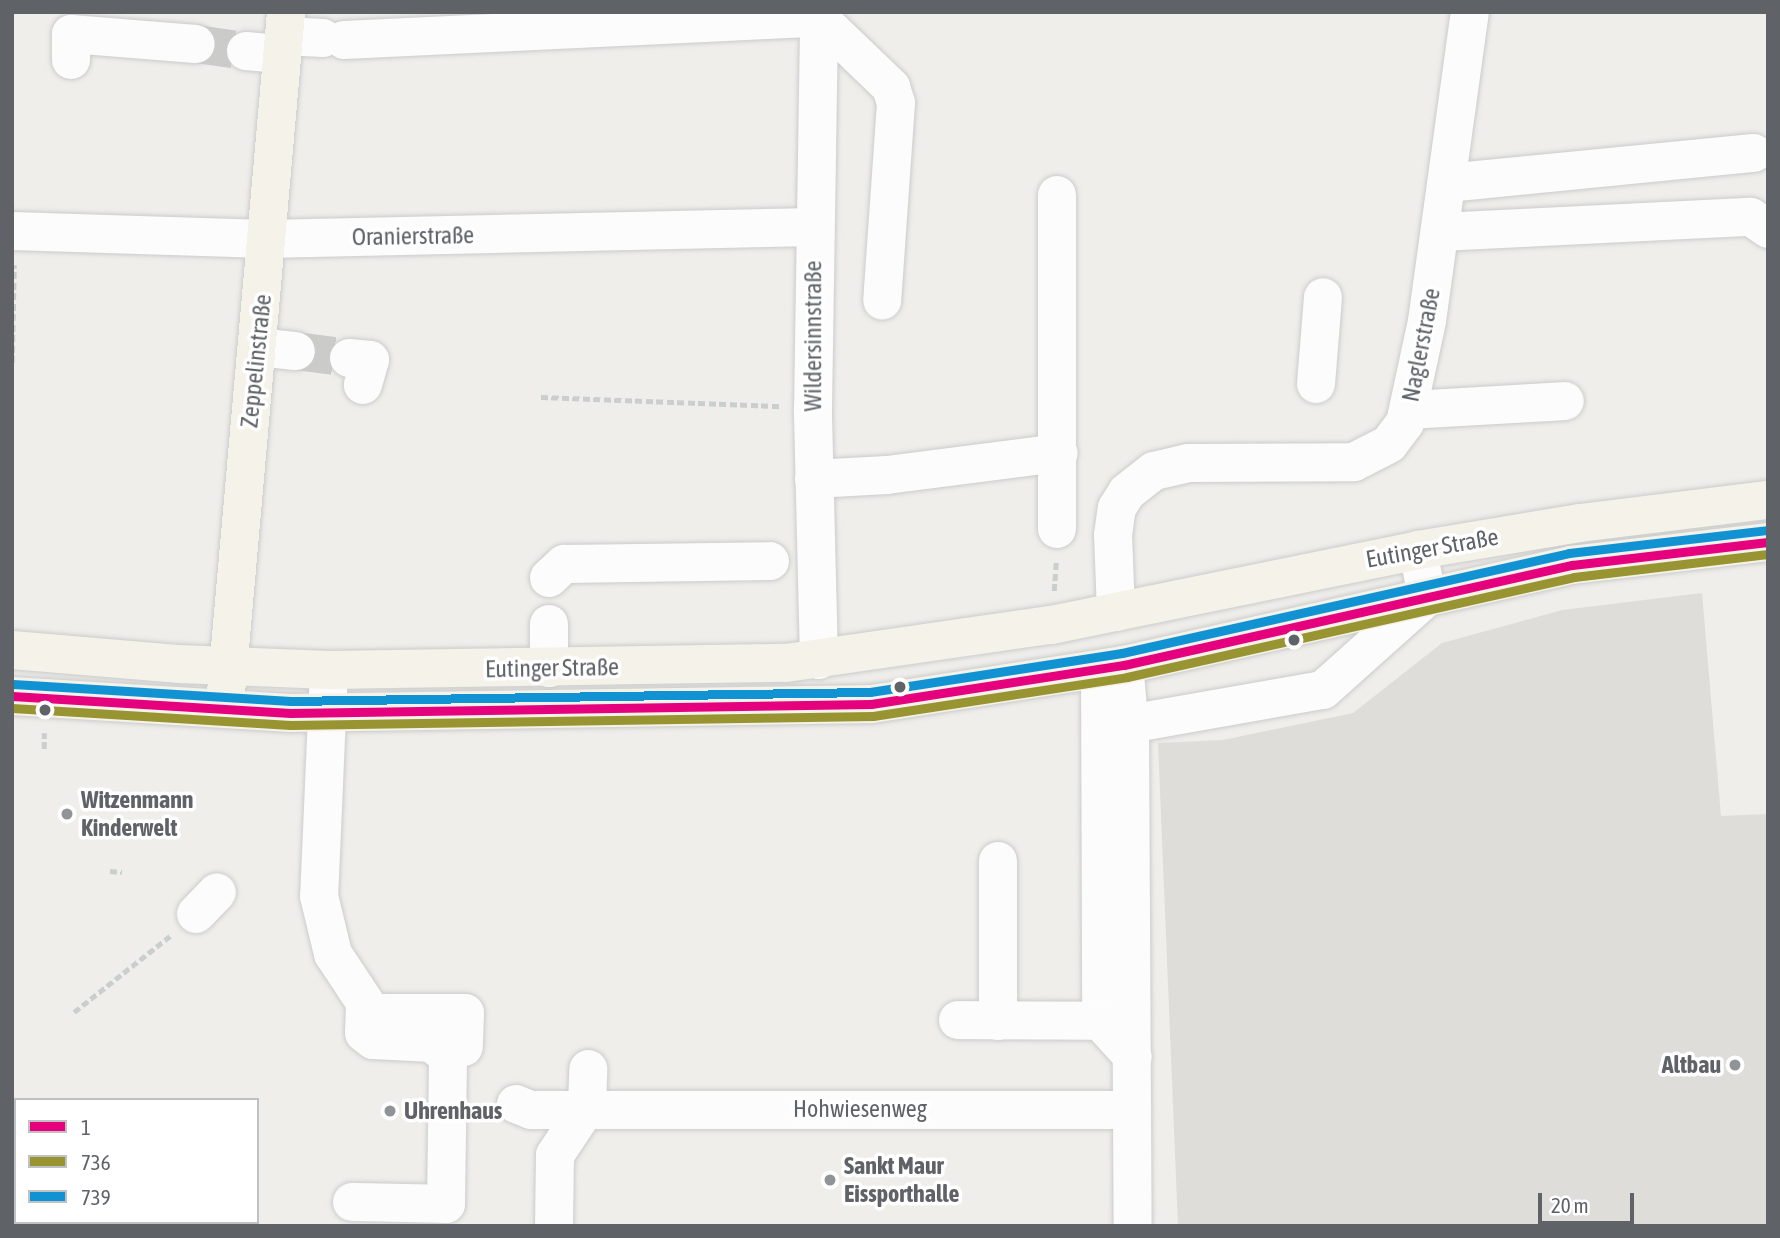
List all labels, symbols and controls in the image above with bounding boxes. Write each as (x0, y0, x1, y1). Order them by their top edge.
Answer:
street label: Oranierstraße (352, 221, 474, 251)
street label: Wildersinnstraße (799, 261, 827, 411)
street label: Naglerstraße (1396, 286, 1446, 404)
street label: Zeppelinstraße (235, 293, 277, 429)
street label: Eutinger Straße (1364, 522, 1500, 574)
unlabelled marker (1287, 633, 1301, 647)
street label: Eutinger Straße (485, 652, 619, 684)
unlabelled marker (893, 680, 907, 694)
unlabelled marker (38, 703, 52, 717)
place label: Witzenmann Kinderwelt (81, 786, 193, 842)
marker: Witzenmann Kinderwelt (59, 806, 75, 822)
place label: Altbau (1662, 1051, 1721, 1079)
marker: Altbau (1727, 1057, 1743, 1073)
street label: Hohwiesenweg (793, 1095, 927, 1123)
place label: Uhrenhaus (404, 1097, 502, 1125)
legend (14, 1098, 259, 1224)
marker: Uhrenhaus (382, 1103, 398, 1119)
text: 1 (81, 1115, 91, 1139)
text: 736 (81, 1150, 111, 1174)
place label: Sankt Maur Eissporthalle (844, 1152, 959, 1208)
marker: Sankt Maur Eissporthalle (822, 1172, 838, 1188)
scale bar (1542, 1178, 1638, 1222)
text: 739 (81, 1185, 111, 1209)
text: 20 m (1551, 1193, 1589, 1217)

